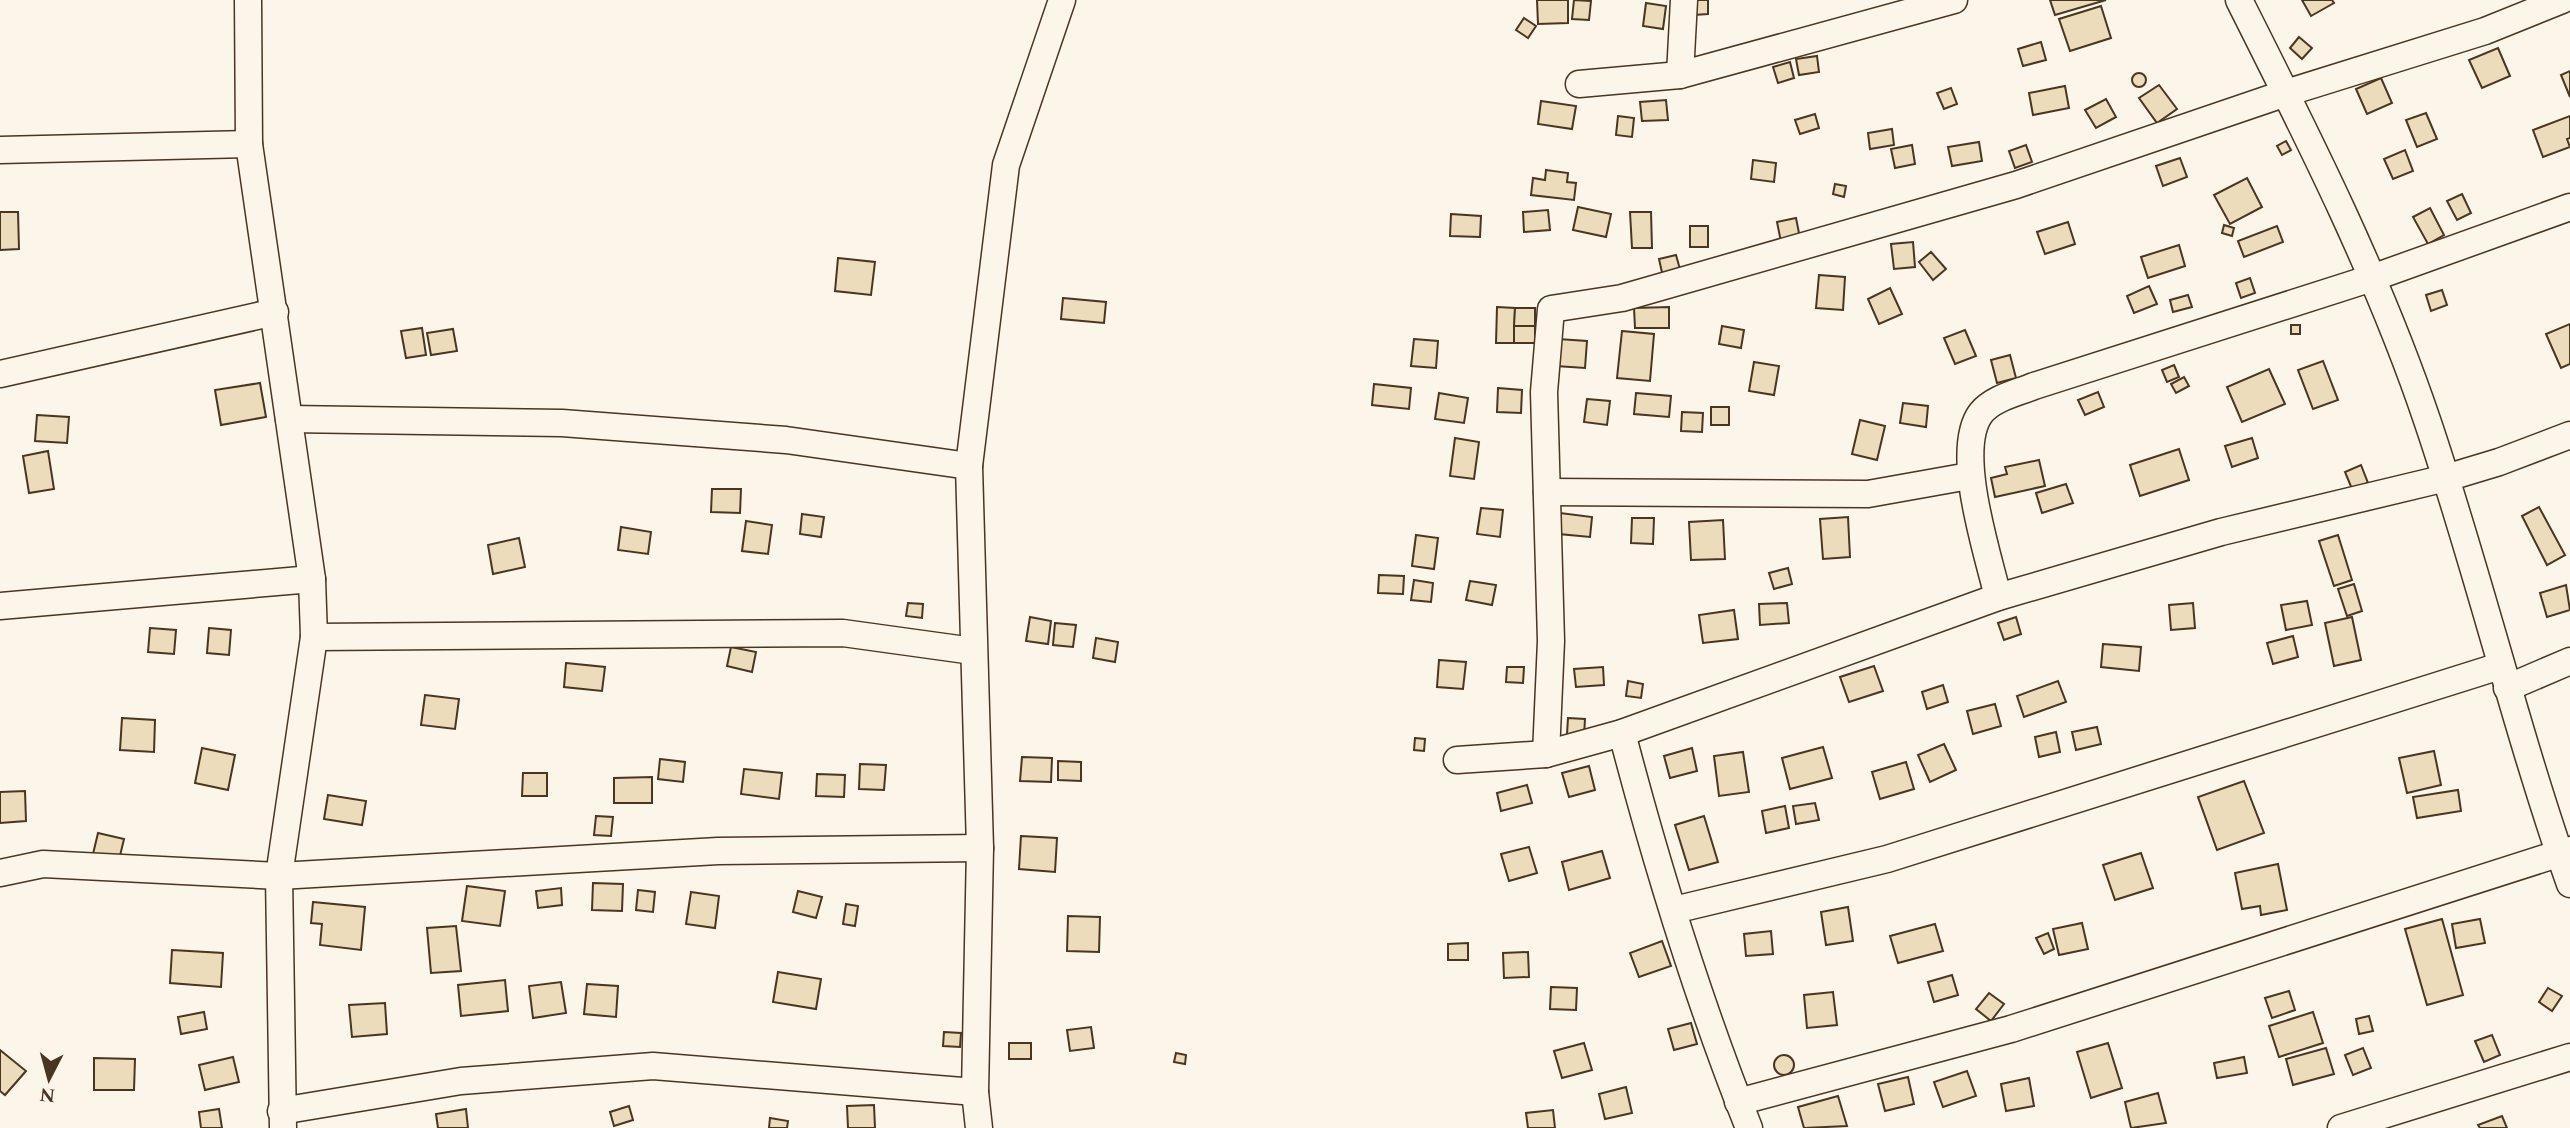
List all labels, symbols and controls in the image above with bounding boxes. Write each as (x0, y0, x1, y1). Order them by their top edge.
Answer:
north arrow (14, 1044, 84, 1114)
text: N (38, 1079, 57, 1110)

